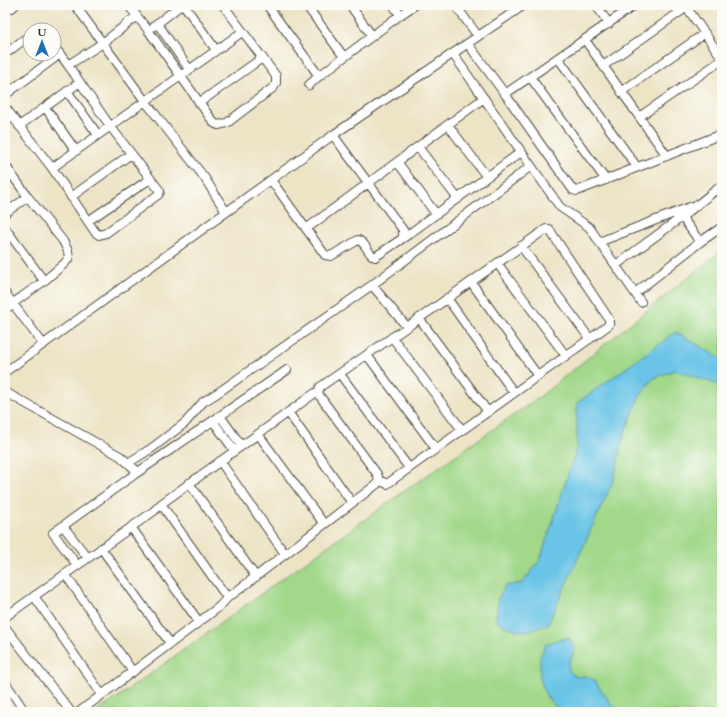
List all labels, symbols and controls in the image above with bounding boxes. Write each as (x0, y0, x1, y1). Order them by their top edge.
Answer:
north arrow (22, 22, 62, 62)
text: U (38, 25, 47, 40)

